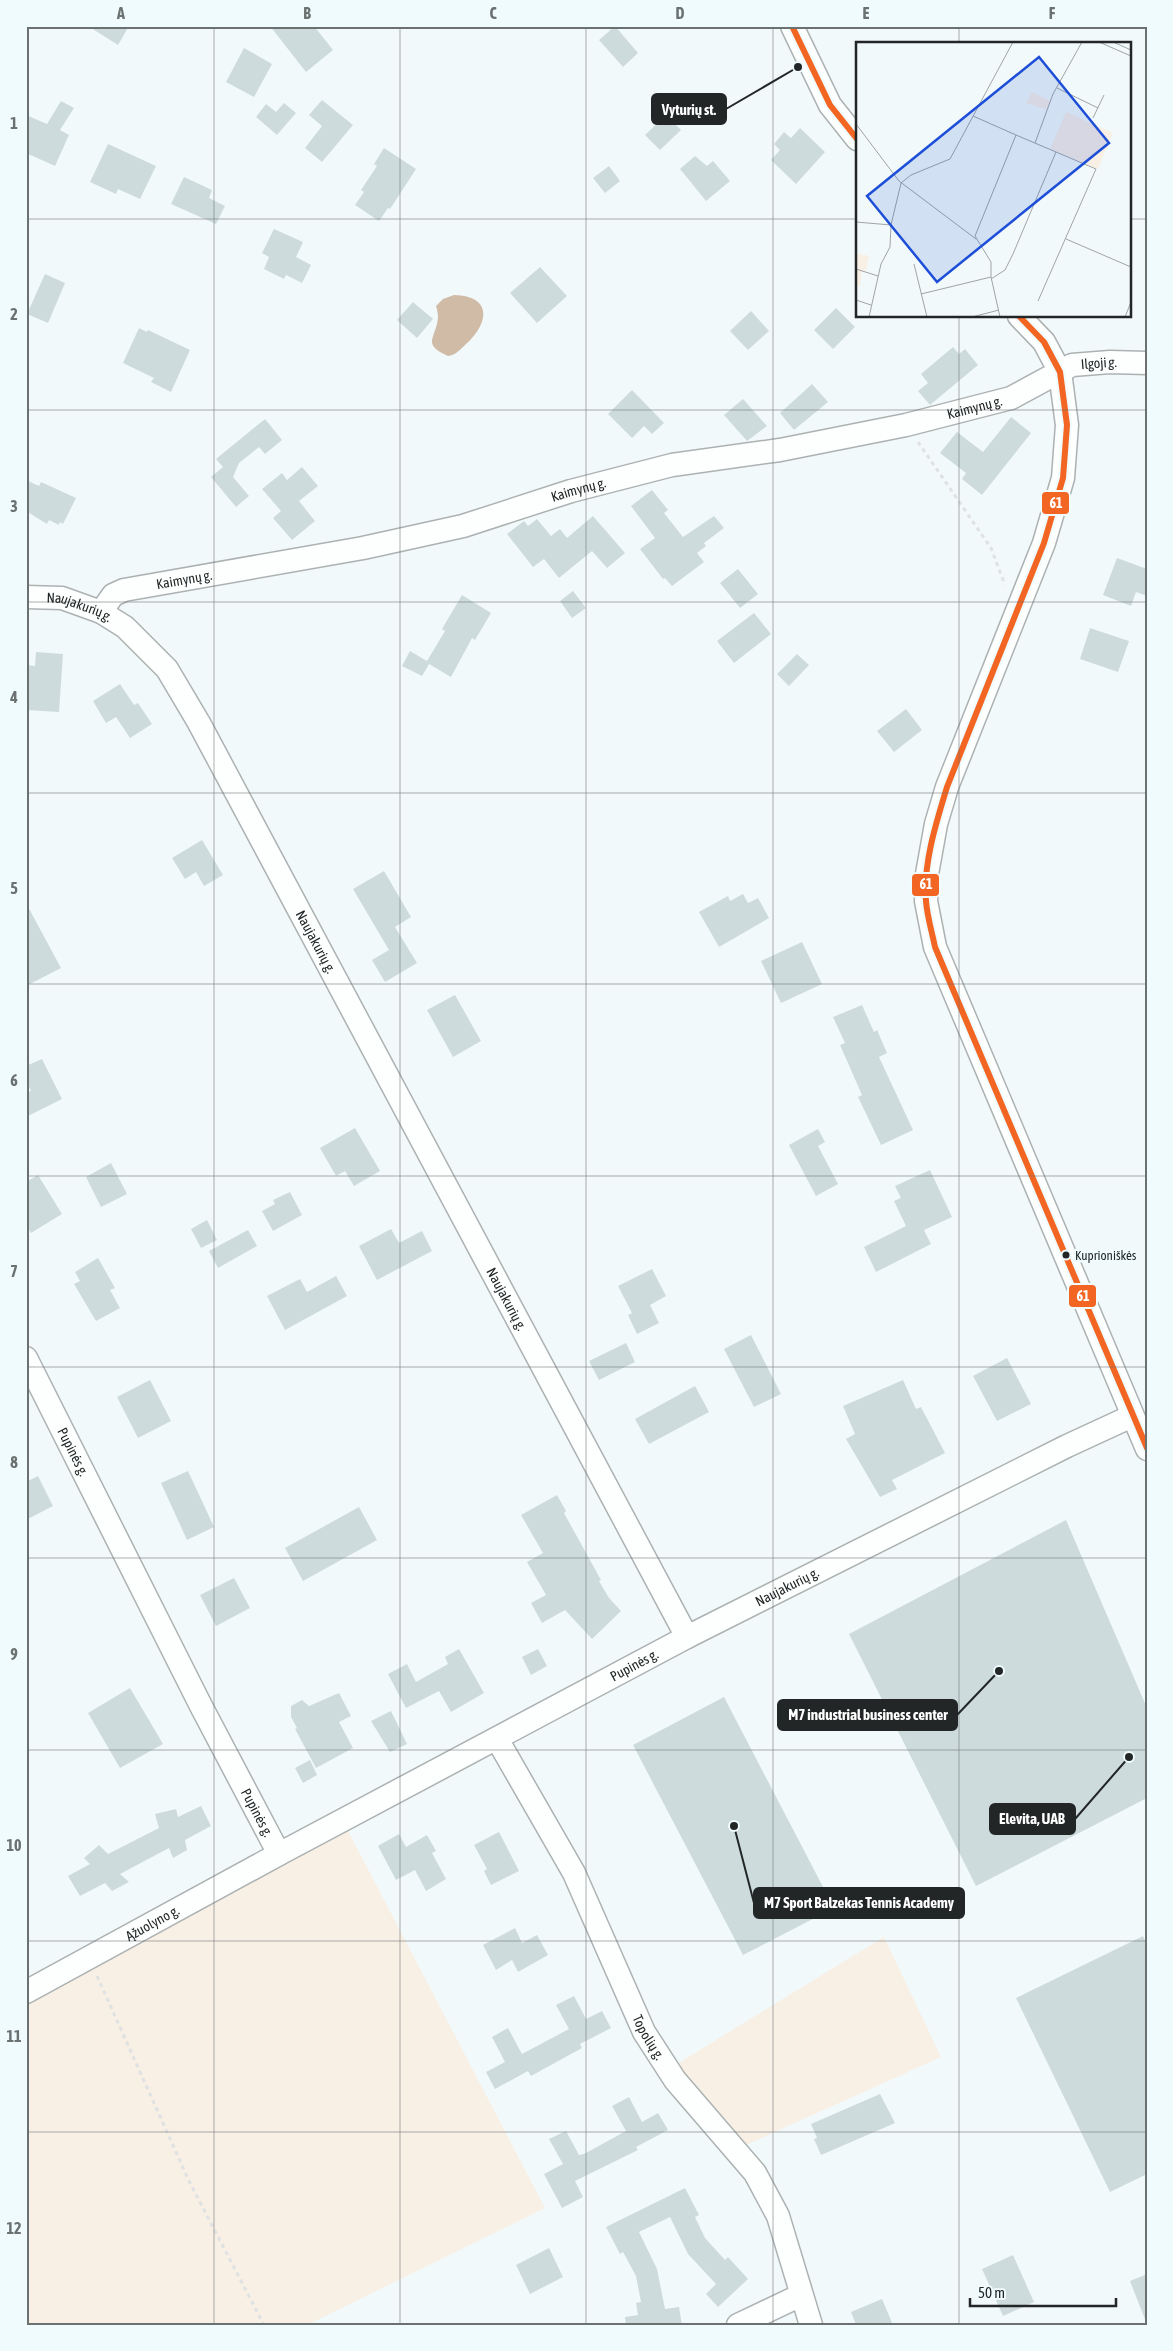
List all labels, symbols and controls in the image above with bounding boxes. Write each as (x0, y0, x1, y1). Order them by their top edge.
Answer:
text: A (116, 4, 125, 22)
text: B (303, 4, 311, 22)
text: C (489, 4, 497, 22)
text: D (676, 4, 685, 22)
text: E (863, 4, 870, 22)
text: F (1049, 4, 1056, 22)
inset map (856, 42, 1130, 318)
callout: Vyturių st. (652, 94, 726, 124)
text: Vyturių st. (661, 101, 717, 118)
text: 1 (10, 114, 18, 132)
text: 2 (10, 305, 18, 323)
street label: Ilgoji g. (1080, 354, 1117, 372)
street label: Kaimynų g. (945, 393, 1004, 422)
street label: Kaimynų g. (549, 474, 608, 505)
line badge: 61 (1041, 491, 1070, 515)
text: 61 (1049, 495, 1063, 511)
text: 3 (10, 497, 18, 515)
street label: Kaimynų g. (155, 567, 213, 592)
street label: Naujakurių g. (46, 590, 115, 625)
text: 4 (9, 688, 18, 706)
line badge: 61 (911, 873, 940, 897)
text: 61 (919, 876, 933, 892)
text: 5 (10, 879, 18, 897)
street label: Naujakurių g. (293, 908, 339, 976)
text: 6 (10, 1071, 18, 1089)
place label: Kuprioniškės (1075, 1248, 1137, 1263)
marker: Kuprioniškės (1061, 1250, 1071, 1260)
text: 7 (10, 1262, 18, 1280)
street label: Naujakurių g. (483, 1265, 530, 1333)
line badge: 61 (1068, 1284, 1097, 1308)
text: 61 (1076, 1288, 1090, 1304)
street label: Pupinės g. (54, 1425, 92, 1479)
text: 8 (10, 1453, 18, 1471)
street label: Naujakurių g. (753, 1564, 821, 1609)
text: 9 (10, 1645, 18, 1663)
street label: Pupinės g. (607, 1646, 661, 1684)
callout: M7 industrial business center (778, 1700, 957, 1730)
text: M7 industrial business center (788, 1706, 948, 1723)
street label: Pupinės g. (238, 1786, 276, 1839)
callout: Elevita, UAB (990, 1804, 1075, 1834)
text: Elevita, UAB (999, 1810, 1066, 1827)
text: 10 (6, 1836, 22, 1854)
callout: M7 Sport Balzekas Tennis Academy (754, 1888, 964, 1918)
text: M7 Sport Balzekas Tennis Academy (764, 1894, 955, 1911)
street label: Ąžuolyno g. (123, 1902, 182, 1944)
street label: Topolių g. (629, 2012, 668, 2063)
text: 11 (6, 2027, 22, 2045)
text: 12 (6, 2219, 22, 2237)
scale bar (970, 2276, 1117, 2308)
text: 50 m (978, 2284, 1005, 2301)

